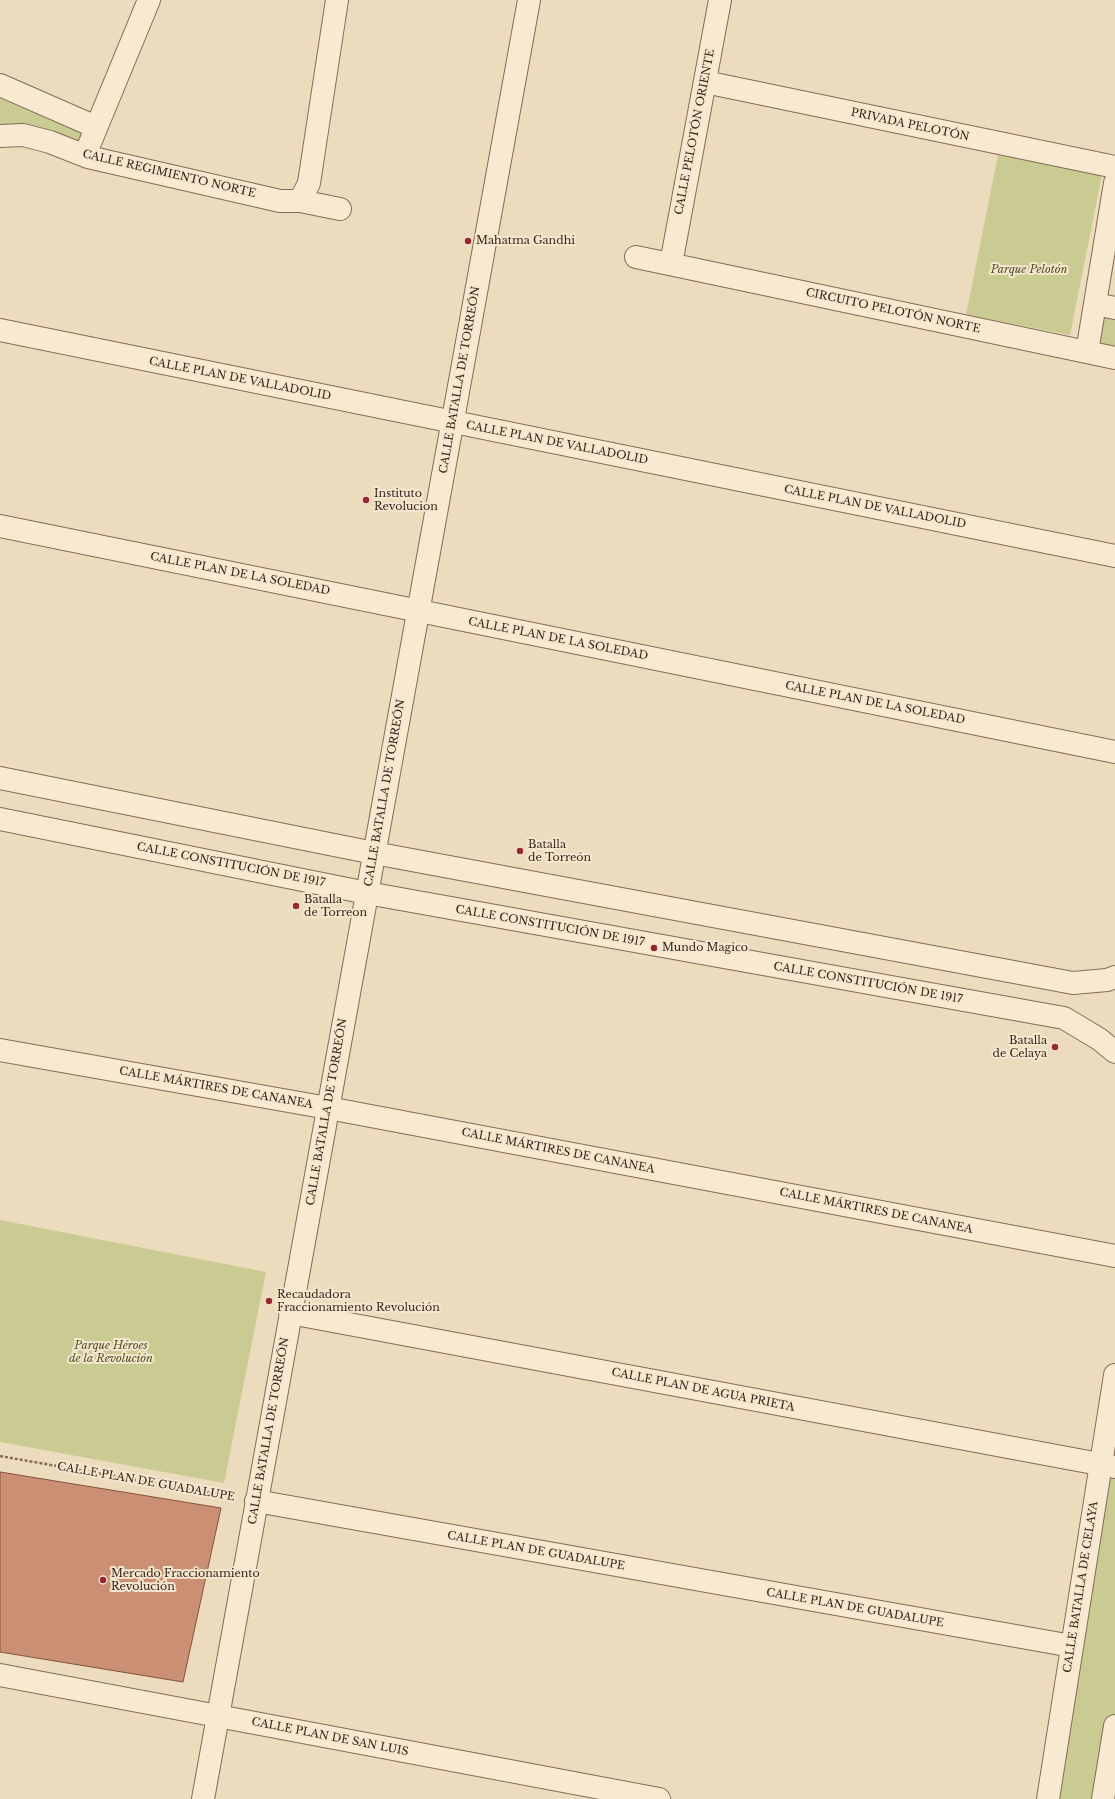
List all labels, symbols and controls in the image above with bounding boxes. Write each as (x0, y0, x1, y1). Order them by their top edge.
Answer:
street label: CALLE PELOTÓN ORIENTE (672, 48, 718, 216)
street label: PRIVADA PELOTÓN (850, 106, 970, 144)
street label: CALLE REGIMIENTO NORTE (81, 148, 257, 200)
place label: Mahatma Gandhi (476, 234, 575, 248)
marker: Mahatma Gandhi (463, 236, 473, 246)
park label: Parque Pelotón (991, 263, 1067, 277)
street label: CALLE BATALLA DE TORREÓN (437, 285, 483, 475)
street label: CIRCUITO PELOTÓN NORTE (804, 286, 982, 336)
street label: CALLE PLAN DE VALLADOLID (148, 355, 332, 403)
street label: CALLE PLAN DE VALLADOLID (465, 419, 649, 467)
street label: CALLE PLAN DE VALLADOLID (783, 483, 967, 531)
place label: Instituto Revolucion (374, 487, 438, 513)
marker: Instituto Revolucion (361, 495, 371, 505)
street label: CALLE PLAN DE LA SOLEDAD (149, 550, 331, 598)
street label: CALLE PLAN DE LA SOLEDAD (467, 615, 649, 663)
street label: CALLE PLAN DE LA SOLEDAD (784, 679, 966, 727)
street label: CALLE BATALLA DE TORREÓN (362, 698, 408, 888)
place label: Batalla de Torreón (528, 838, 591, 864)
street label: CALLE CONSTITUCIÓN DE 1917 (136, 840, 326, 890)
marker: Batalla de Torreón (515, 846, 525, 856)
place label: Batalla de Torreon (304, 893, 367, 919)
marker: Batalla de Torreon (291, 901, 301, 911)
street label: CALLE CONSTITUCIÓN DE 1917 (454, 903, 646, 949)
place label: Mundo Magico (662, 941, 748, 955)
marker: Mundo Magico (649, 943, 659, 953)
street label: CALLE CONSTITUCIÓN DE 1917 (772, 960, 964, 1006)
street label: CALLE BATALLA DE TORREÓN (304, 1017, 350, 1207)
place label: Batalla de Celaya (993, 1034, 1047, 1060)
marker: Batalla de Celaya (1050, 1042, 1060, 1052)
street label: CALLE MÁRTIRES DE CANANEA (118, 1064, 314, 1112)
street label: CALLE MÁRTIRES DE CANANEA (460, 1126, 656, 1176)
street label: CALLE MÁRTIRES DE CANANEA (778, 1186, 974, 1236)
place label: Recaudadora Fraccionamiento Revolución (277, 1288, 440, 1314)
marker: Recaudadora Fraccionamiento Revolución (264, 1296, 274, 1306)
street label: CALLE BATALLA DE TORREÓN (246, 1336, 292, 1526)
park label: Parque Héroes de la Revolución (69, 1339, 153, 1365)
street label: CALLE PLAN DE AGUA PRIETA (610, 1366, 796, 1414)
street label: CALLE PLAN DE GUADALUPE (56, 1460, 236, 1504)
street label: CALLE BATALLA DE CELAYA (1061, 1500, 1101, 1674)
street label: CALLE PLAN DE GUADALUPE (446, 1529, 626, 1573)
place label: Mercado Fraccionamiento Revolución (111, 1567, 260, 1593)
marker: Mercado Fraccionamiento Revolución (98, 1575, 108, 1585)
street label: CALLE PLAN DE GUADALUPE (765, 1586, 945, 1630)
street label: CALLE PLAN DE SAN LUIS (250, 1715, 410, 1759)

